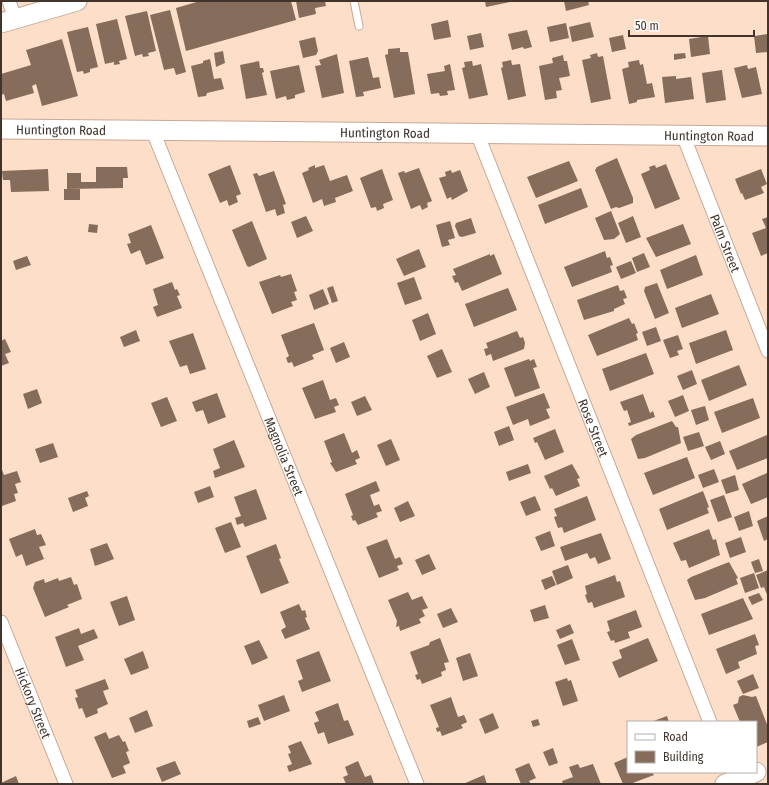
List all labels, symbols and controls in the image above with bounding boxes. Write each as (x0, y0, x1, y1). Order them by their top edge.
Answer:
scale bar (629, 12, 754, 38)
text: 50 m (635, 19, 659, 33)
street label: Huntington Road (16, 122, 106, 138)
street label: Huntington Road (340, 125, 430, 141)
street label: Huntington Road (664, 128, 754, 144)
street label: Palm Street (707, 212, 743, 275)
street label: Rose Street (575, 397, 612, 460)
street label: Magnolia Street (261, 415, 307, 499)
street label: Hickory Street (12, 665, 54, 741)
legend (627, 721, 757, 773)
text: Road (663, 730, 688, 744)
text: Building (663, 750, 704, 764)

